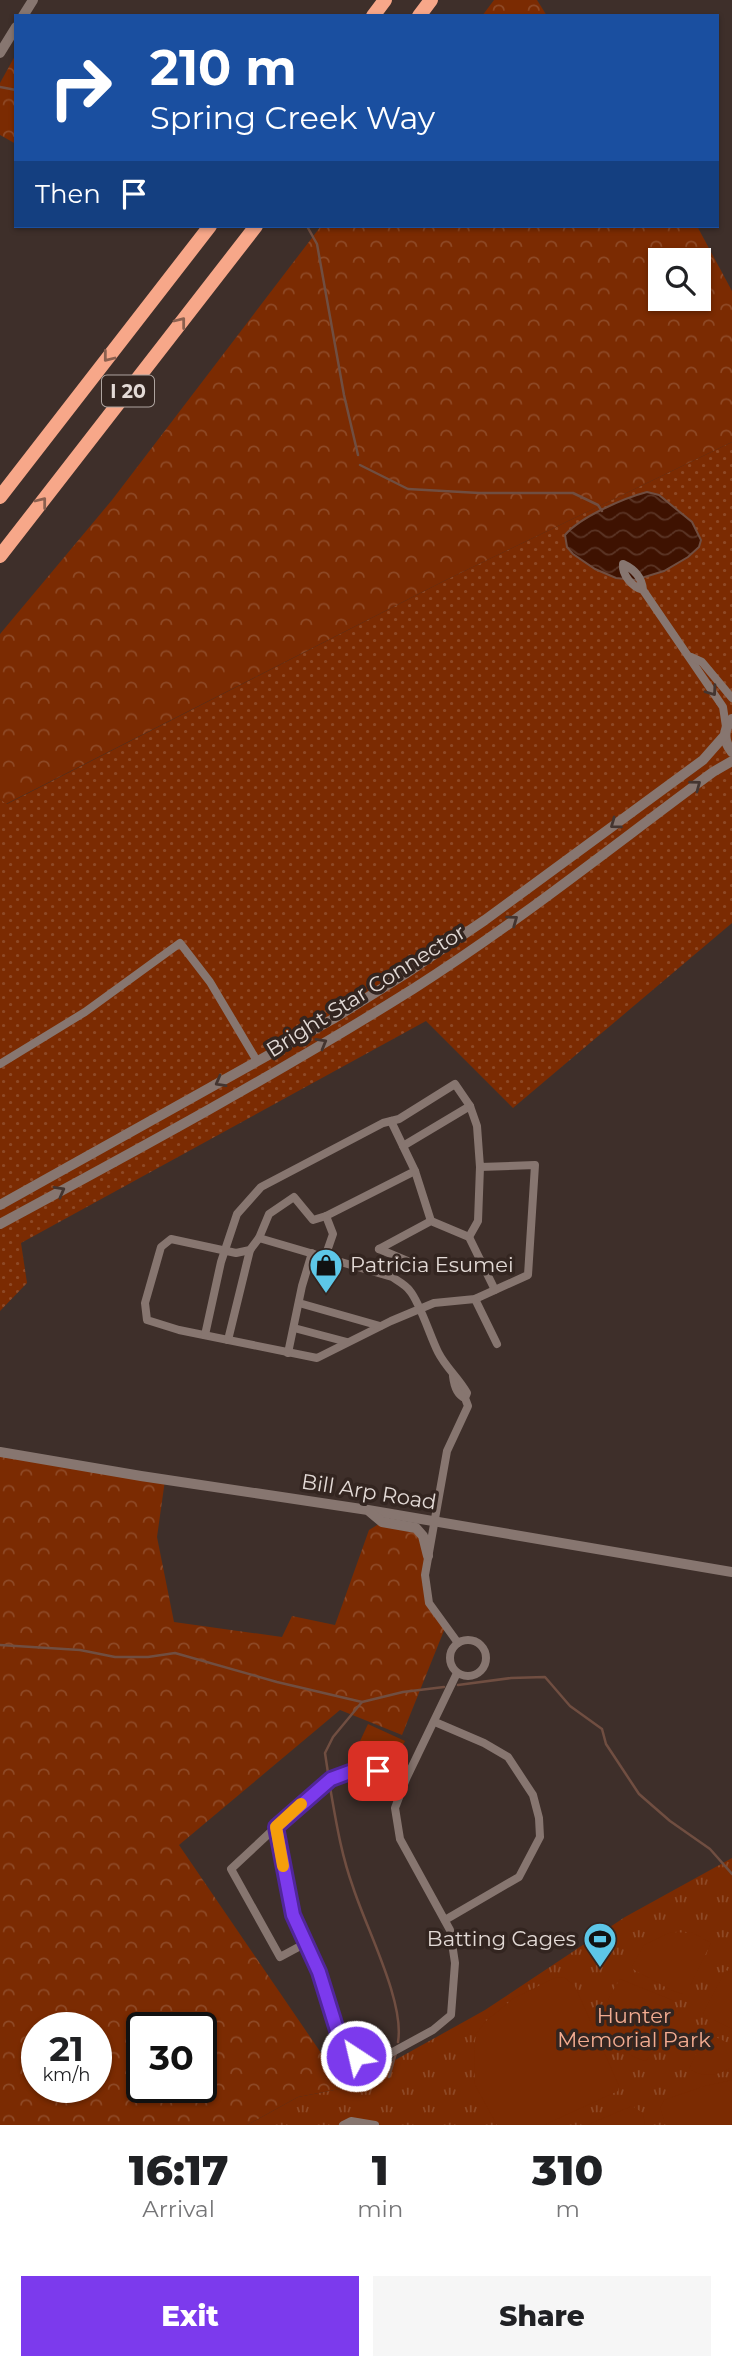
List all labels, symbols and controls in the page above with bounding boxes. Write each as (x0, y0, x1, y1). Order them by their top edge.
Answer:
text: 210 m (150, 38, 297, 97)
icon: right (35, 42, 126, 133)
text: Spring Creek Way (150, 98, 435, 137)
icon: arrive (115, 175, 153, 213)
text: Then (35, 178, 101, 210)
map controls (648, 248, 711, 311)
button: search (648, 248, 711, 311)
one-way arrow (173, 317, 186, 330)
one-way arrow (104, 349, 117, 362)
road number: I 20 (102, 376, 154, 406)
one-way arrow (33, 497, 46, 510)
one-way arrow (704, 683, 716, 696)
one-way arrow (688, 780, 701, 793)
one-way arrow (611, 816, 623, 828)
one-way arrow (505, 915, 518, 928)
street label: Bright Star Connector (262, 919, 470, 1062)
one-way arrow (314, 1039, 327, 1052)
one-way arrow (215, 1074, 228, 1087)
one-way arrow (52, 1186, 65, 1199)
shop icon: Patricia Esumei (307, 1246, 345, 1295)
place label: Patricia Esumei (350, 1252, 514, 1277)
street label: Bill Arp Road (300, 1469, 438, 1515)
pin (348, 1741, 408, 1801)
icon: arrive (359, 1752, 397, 1790)
sports icon: Batting Cages (581, 1920, 619, 1969)
place label: Batting Cages (427, 1926, 576, 1951)
park label: Hunter Memorial Park (557, 2003, 711, 2052)
speed limit sign: 30 (126, 2012, 217, 2103)
position arrow (319, 2019, 393, 2093)
text: 21 (49, 2027, 84, 2070)
text: km/h (42, 2064, 91, 2086)
text: 16:17 (129, 2144, 228, 2196)
text: 1 (372, 2144, 389, 2196)
text: 310 (532, 2144, 603, 2196)
text: Arrival (142, 2195, 215, 2223)
text: min (357, 2195, 403, 2223)
text: m (555, 2195, 580, 2223)
button: Exit (21, 2276, 359, 2356)
button: Share (373, 2276, 711, 2356)

